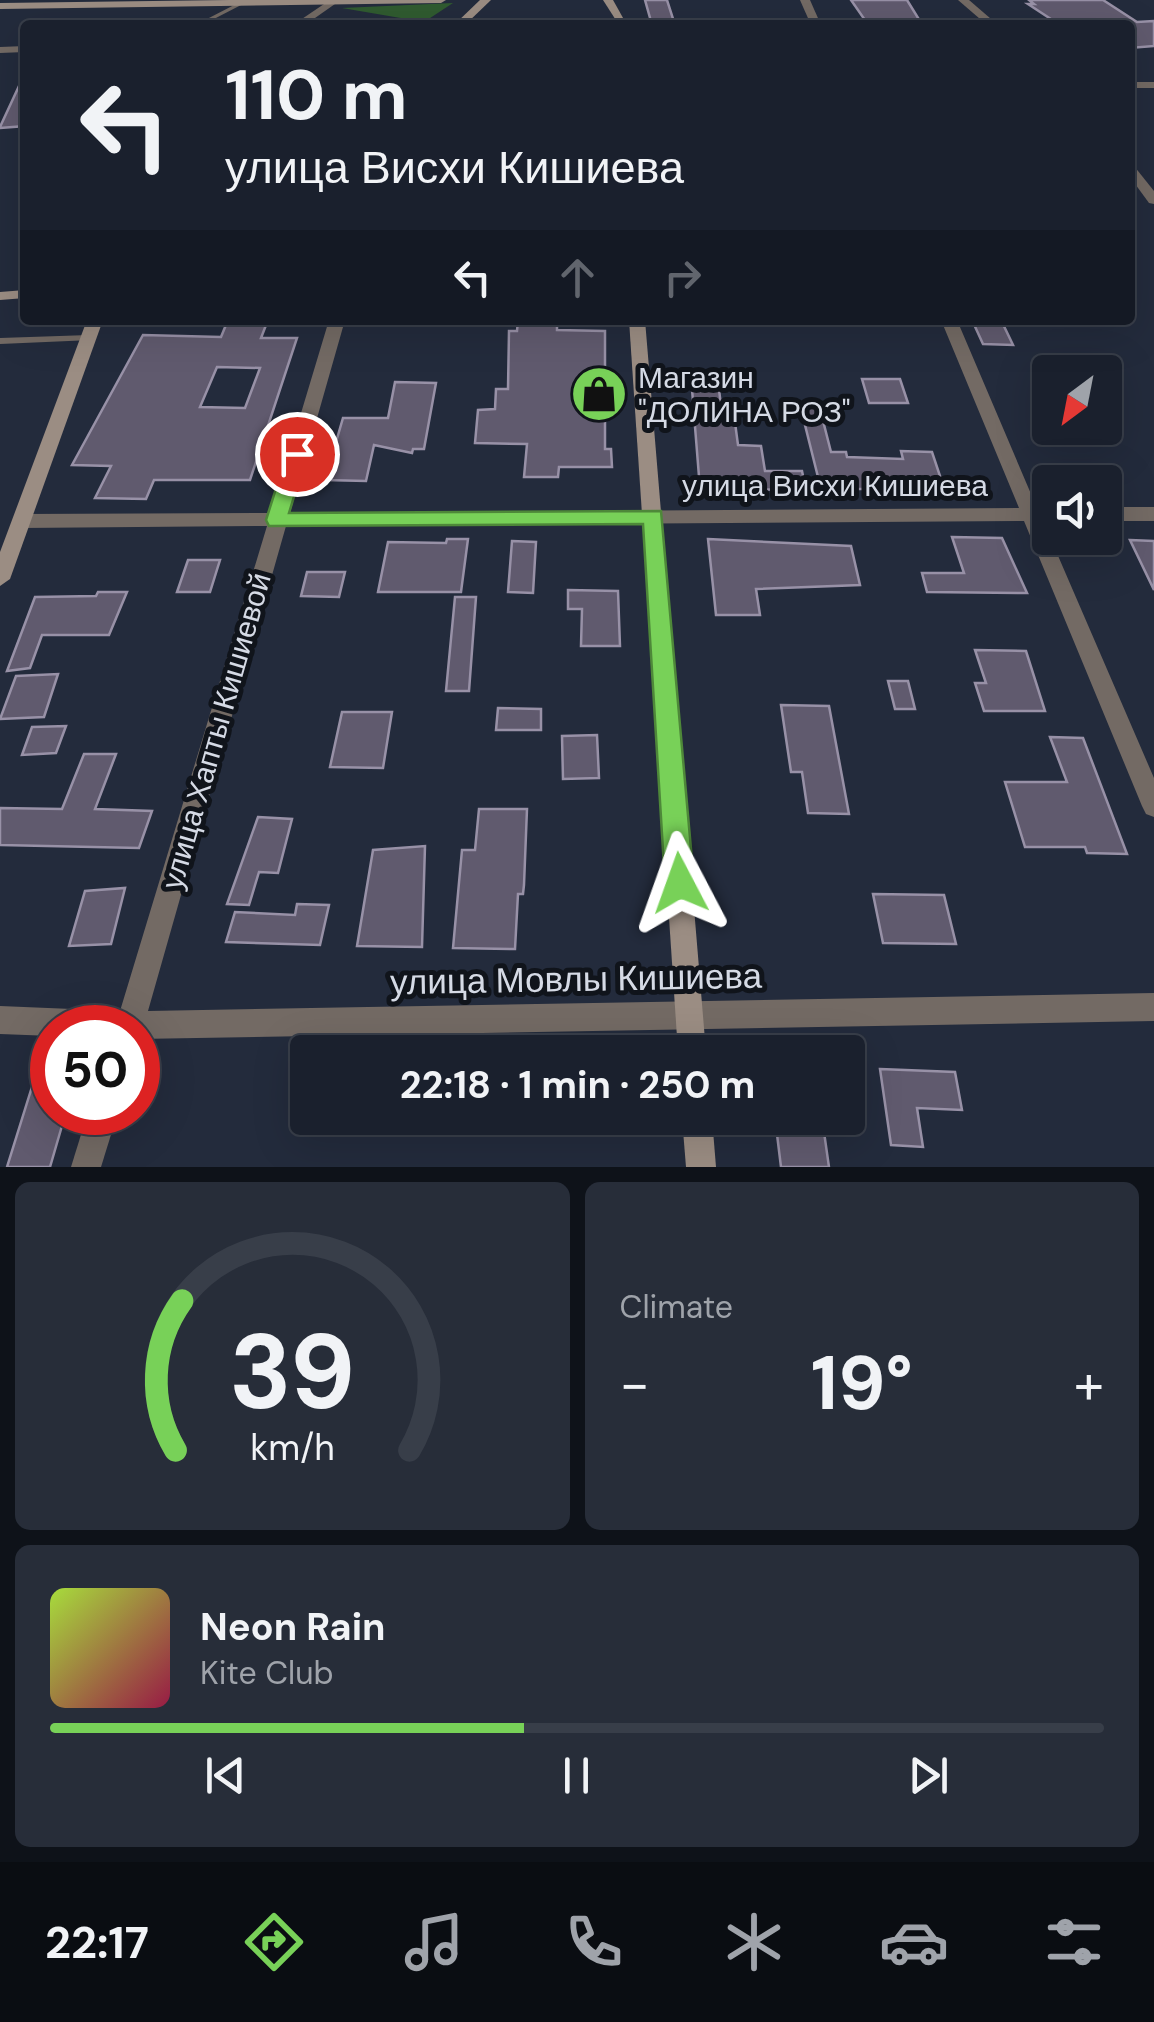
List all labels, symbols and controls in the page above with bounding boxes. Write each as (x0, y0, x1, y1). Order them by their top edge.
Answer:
text: 110 m (225, 50, 408, 141)
icon: left (60, 60, 190, 190)
text: улица Висхи Кишиева (225, 138, 684, 197)
icon: left (445, 250, 500, 305)
icon: ahead (550, 250, 605, 305)
icon: right (655, 250, 710, 305)
north arrow (1032, 355, 1122, 445)
map controls (1032, 355, 1122, 555)
place label: Магазин "ДОЛИНА РОЗ" (638, 358, 851, 431)
shop icon: Магазин "ДОЛИНА РОЗ" (569, 364, 629, 424)
pin (255, 412, 340, 497)
icon: arrive (270, 427, 325, 482)
button: sound (1032, 465, 1122, 555)
street label: улица Висхи Кишиева (682, 466, 988, 505)
street label: улица Хапты Кишиевой (152, 568, 280, 894)
position arrow (628, 831, 732, 935)
street label: улица Мовлы Кишиева (390, 953, 763, 1005)
speed limit sign: 50 (30, 1005, 160, 1135)
text: 22:18 · 1 min · 250 m (400, 1060, 755, 1110)
text: Climate (620, 1286, 733, 1328)
text: 39 (229, 1305, 355, 1440)
text: 19° (811, 1335, 913, 1432)
text: − (620, 1348, 650, 1420)
text: + (1074, 1348, 1104, 1420)
text: km/h (250, 1425, 334, 1471)
text: Neon Rain (200, 1602, 385, 1652)
text: Kite Club (200, 1652, 334, 1694)
icon: previous (198, 1748, 253, 1803)
icon: pause (549, 1748, 604, 1803)
icon: next (901, 1748, 956, 1803)
icon: directions (239, 1907, 309, 1977)
icon: music (399, 1907, 469, 1977)
icon: phone (559, 1907, 629, 1977)
icon: climate (719, 1907, 789, 1977)
icon: car (879, 1907, 949, 1977)
icon: filters (1039, 1907, 1109, 1977)
text: 22:17 (45, 1913, 149, 1972)

